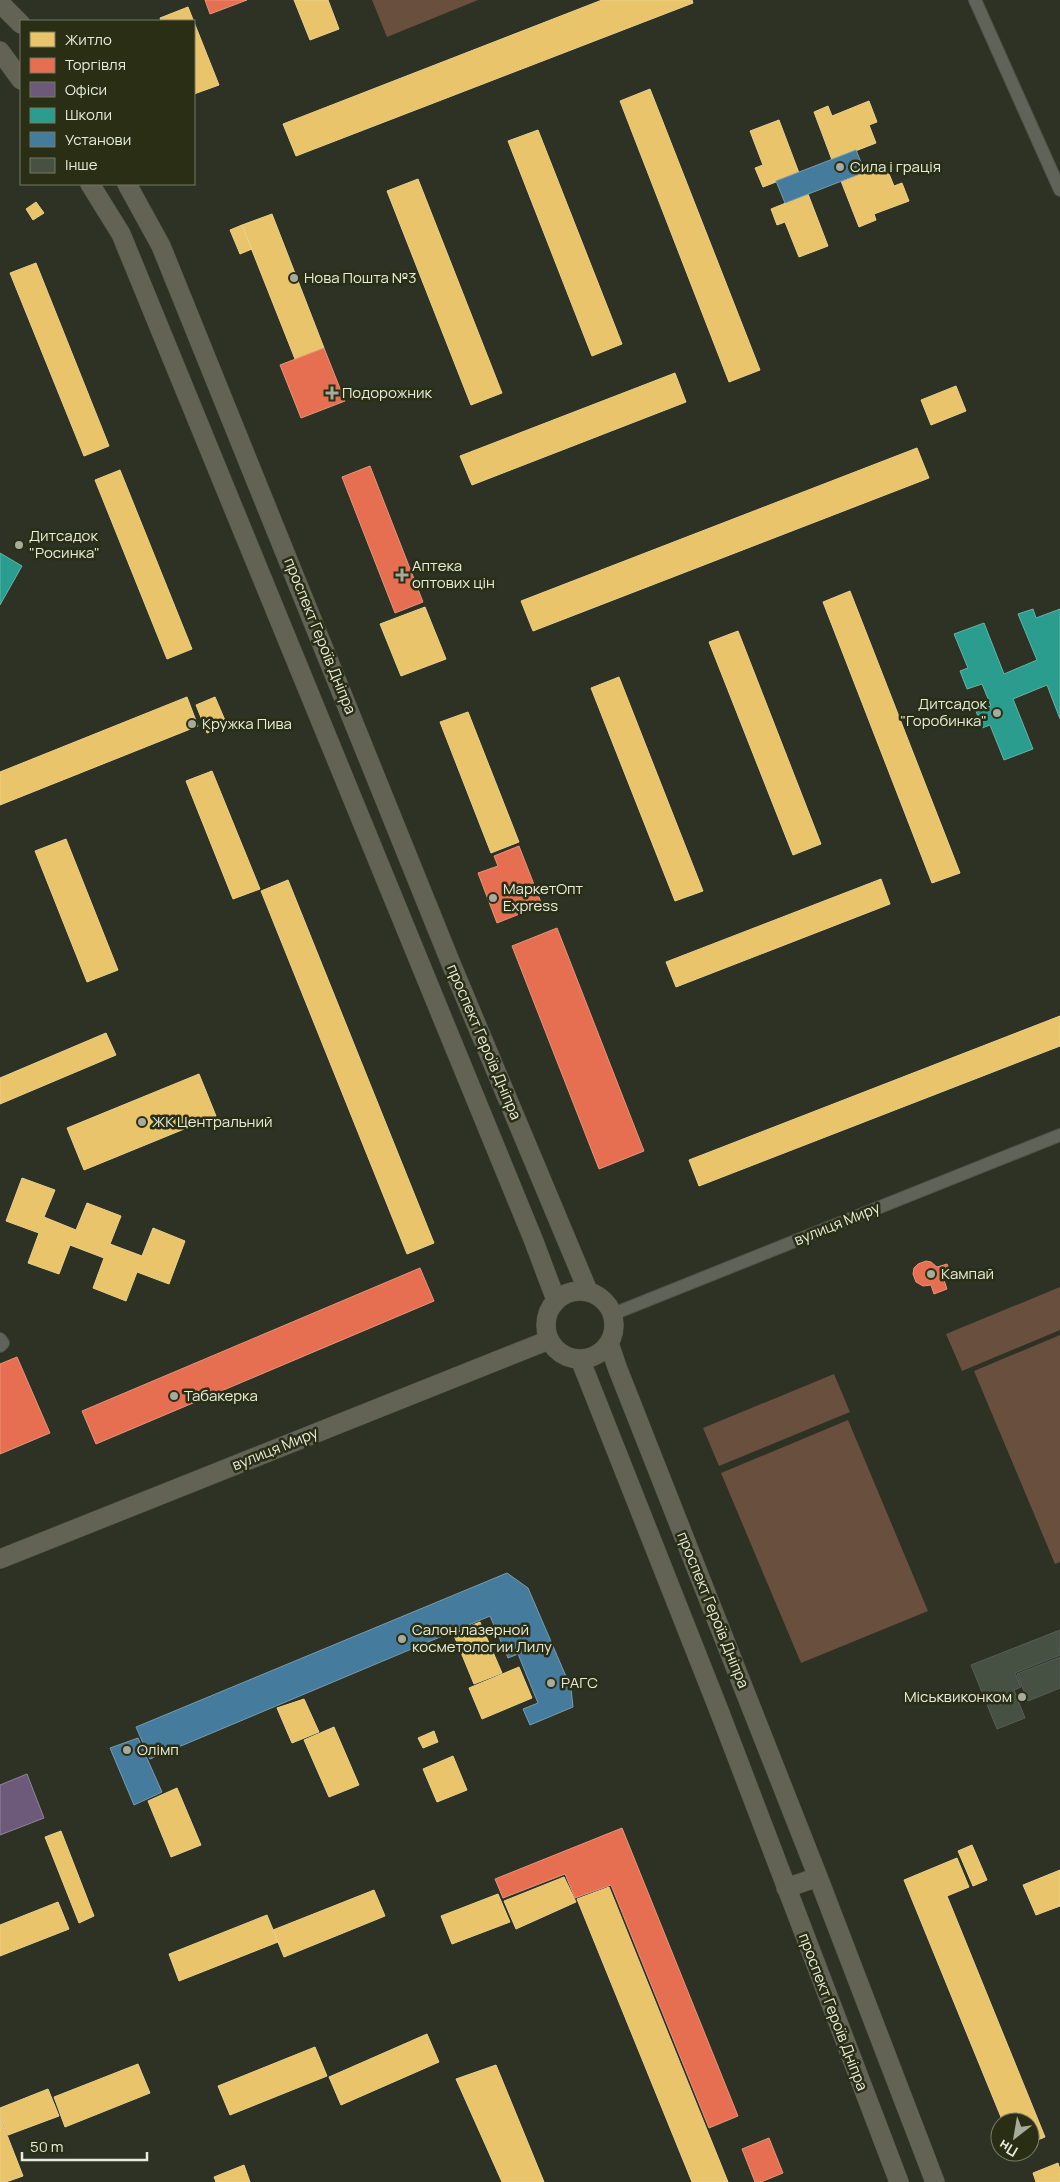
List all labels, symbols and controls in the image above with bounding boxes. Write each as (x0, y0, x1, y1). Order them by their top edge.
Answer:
legend (20, 20, 195, 185)
text: Житло (65, 29, 112, 50)
text: Торгівля (65, 54, 126, 75)
text: Офіси (65, 79, 107, 100)
text: Школи (65, 104, 112, 125)
text: Установи (65, 129, 131, 150)
text: Інше (65, 154, 98, 175)
place label: Сила і грація (850, 156, 941, 177)
marker: Сила і грація (834, 161, 846, 173)
place label: Нова Пошта №3 (304, 267, 417, 288)
marker: Нова Пошта №3 (288, 272, 300, 284)
place label: Подорожник (342, 382, 433, 403)
marker: Подорожник (326, 387, 338, 399)
place label: Дитсадок "Росинка" (29, 525, 100, 563)
marker: Дитсадок "Росинка" (13, 539, 25, 551)
street label: проспект Героїв Дніпра (279, 554, 361, 717)
place label: Аптека оптових цін (412, 555, 495, 593)
marker: Аптека оптових цін (396, 569, 408, 581)
place label: Дитсадок "Горобинка" (900, 693, 988, 731)
marker: Дитсадок "Горобинка" (991, 707, 1003, 719)
place label: Кружка Пива (202, 713, 292, 734)
marker: Кружка Пива (186, 718, 198, 730)
place label: МаркетОпт Express (503, 878, 584, 916)
marker: МаркетОпт Express (487, 892, 499, 904)
street label: проспект Героїв Дніпра (442, 961, 527, 1123)
place label: ЖК Центральний (152, 1111, 273, 1132)
marker: ЖК Центральний (136, 1116, 148, 1128)
street label: вулиця Миру (791, 1197, 883, 1250)
place label: Кампай (941, 1263, 994, 1284)
marker: Кампай (925, 1268, 937, 1280)
place label: Табакерка (184, 1385, 258, 1406)
marker: Табакерка (168, 1390, 180, 1402)
street label: вулиця Миру (229, 1422, 321, 1475)
street label: проспект Героїв Дніпра (672, 1528, 754, 1691)
place label: Салон лазерной косметологии Лилу (412, 1619, 552, 1657)
marker: Салон лазерной косметологии Лилу (396, 1633, 408, 1645)
place label: РАГС (561, 1672, 598, 1693)
marker: РАГС (545, 1677, 557, 1689)
place label: Міськвиконком (904, 1686, 1012, 1707)
marker: Міськвиконком (1016, 1691, 1028, 1703)
place label: Олімп (137, 1739, 179, 1760)
marker: Олімп (121, 1744, 133, 1756)
street label: проспект Героїв Дніпра (794, 1930, 873, 2094)
north arrow (990, 2112, 1040, 2162)
scale bar (22, 2130, 148, 2162)
text: 50 m (30, 2136, 64, 2157)
text: Пн (995, 2136, 1021, 2162)

